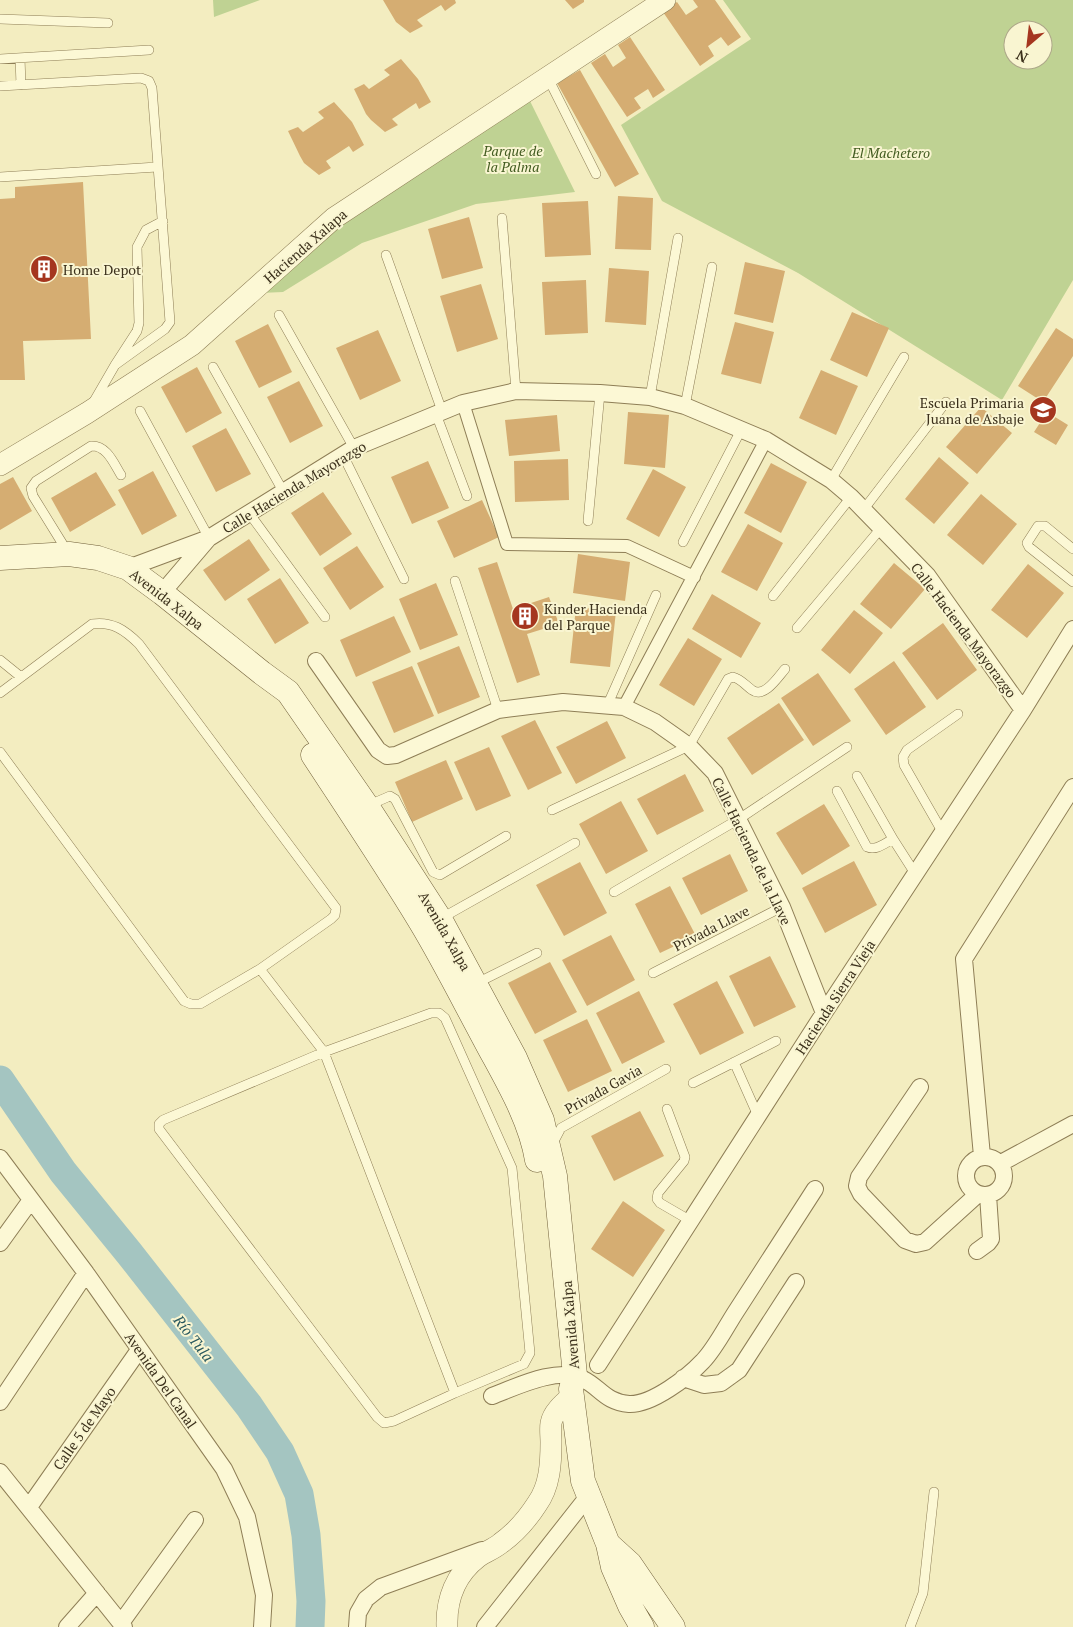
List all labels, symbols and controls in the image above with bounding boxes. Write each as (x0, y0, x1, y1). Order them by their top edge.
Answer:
north arrow (1003, 20, 1053, 70)
text: N (1012, 46, 1031, 68)
park label: Parque de la Palma (482, 141, 543, 176)
park label: El Machetero (851, 143, 930, 162)
street label: Hacienda Xalapa (259, 205, 351, 287)
building icon: Home Depot (29, 254, 59, 284)
place label: Home Depot (63, 260, 142, 279)
place label: Escuela Primaria Juana de Asbaje (920, 393, 1024, 428)
school or university icon: Escuela Primaria Juana de Asbaje (1028, 395, 1058, 425)
street label: Calle Hacienda Mayorazgo (219, 436, 370, 538)
street label: Calle Hacienda Mayorazgo (907, 559, 1021, 702)
street label: Avenida Xalpa (126, 564, 208, 634)
place label: Kinder Hacienda del Parque (544, 599, 647, 634)
building icon: Kinder Hacienda del Parque (510, 601, 540, 631)
street label: Calle Hacienda de la Llave (708, 774, 796, 928)
street label: Avenida Xalpa (415, 888, 475, 974)
street label: Privada Llave (670, 901, 752, 955)
street label: Hacienda Sierra Vieja (791, 936, 879, 1058)
street label: Privada Gavia (561, 1060, 645, 1118)
street label: Avenida Xalpa (557, 1280, 583, 1370)
water label: Río Tula (169, 1310, 219, 1365)
street label: Avenida Del Canal (121, 1328, 201, 1432)
street label: Calle 5 de Mayo (48, 1382, 120, 1474)

